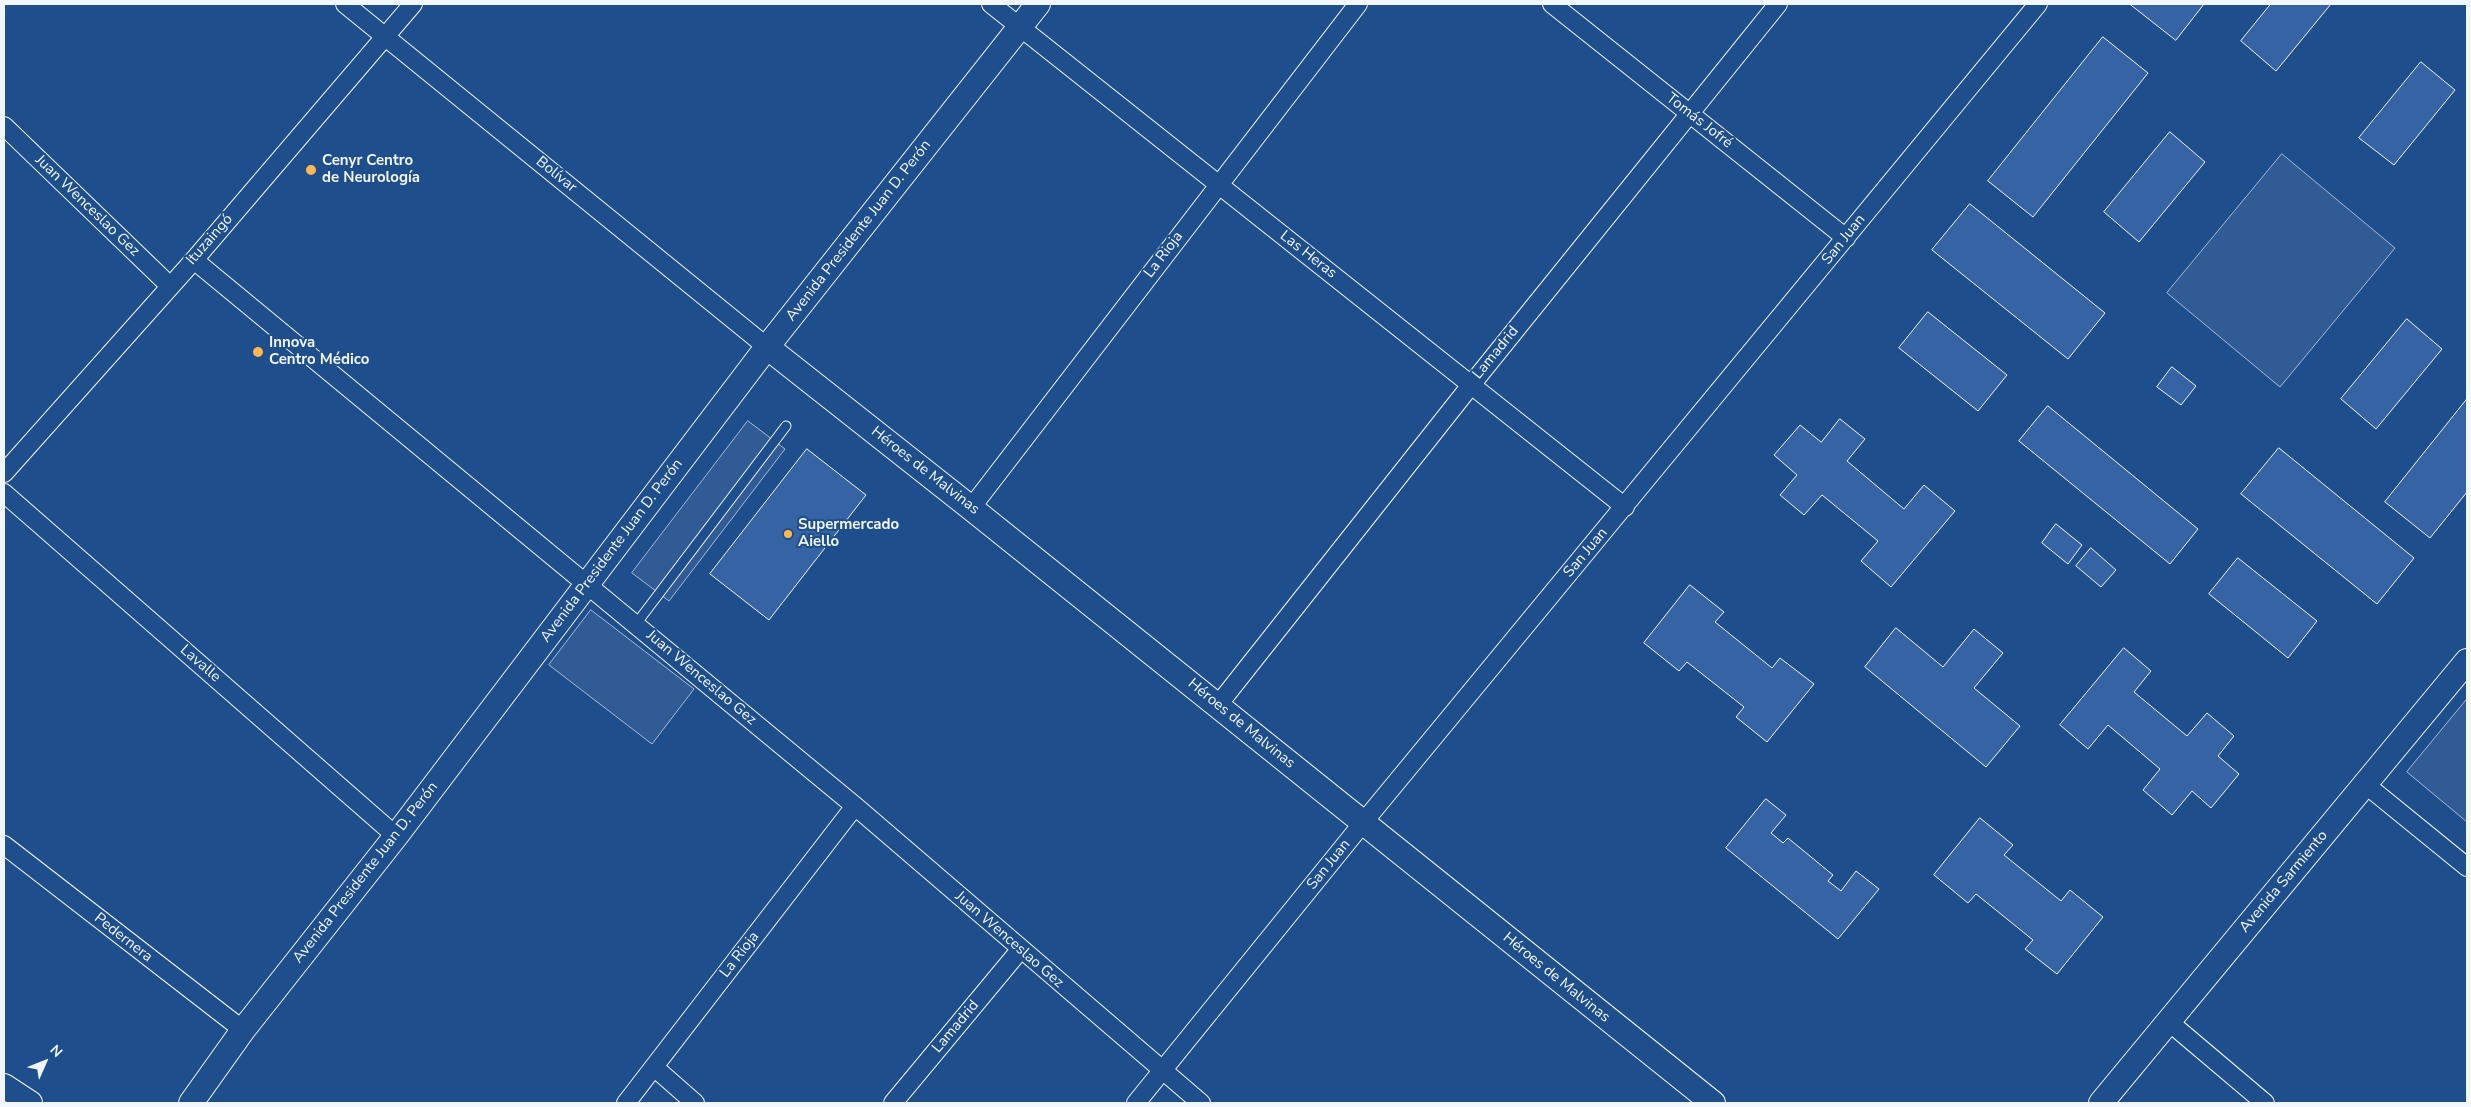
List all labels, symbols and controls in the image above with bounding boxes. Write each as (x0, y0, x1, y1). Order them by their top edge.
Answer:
street label: Tomás Jofré (1662, 89, 1736, 153)
street label: Avenida Presidente Juan D. Perón (783, 137, 935, 325)
street label: Juan Wenceslao Gez (31, 152, 143, 260)
place label: Cenyr Centro de Neurología (322, 152, 420, 187)
street label: Bolívar (532, 153, 580, 197)
marker: Cenyr Centro de Neurología (304, 163, 318, 177)
street label: Ituzaingó (183, 211, 237, 269)
street label: San Juan (1818, 211, 1870, 269)
street label: Las Heras (1276, 227, 1340, 283)
street label: La Rioja (1141, 228, 1187, 282)
street label: Lamadrid (1469, 323, 1523, 383)
place label: Innova Centro Médico (269, 334, 369, 369)
marker: Innova Centro Médico (251, 345, 265, 359)
street label: Héroes de Malvinas (867, 423, 983, 519)
street label: Avenida Presidente Juan D. Perón (537, 456, 687, 646)
place label: Supermercado Aiello (798, 516, 899, 551)
street label: San Juan (1560, 525, 1612, 581)
marker: Supermercado Aiello (782, 528, 794, 540)
street label: Juan Wenceslao Gez (642, 627, 760, 729)
street label: Lavalle (176, 641, 224, 687)
street label: Héroes de Malvinas (1184, 675, 1298, 773)
street label: Avenida Presidente Juan D. Perón (290, 779, 442, 967)
street label: Avenida Sarmiento (2236, 827, 2332, 937)
street label: San Juan (1303, 836, 1355, 894)
street label: Juan Wenceslao Gez (951, 888, 1067, 992)
street label: Pedernera (90, 910, 156, 966)
street label: La Rioja (717, 928, 763, 982)
street label: Héroes de Malvinas (1499, 929, 1613, 1027)
street label: Lamadrid (929, 997, 983, 1057)
north arrow (20, 1037, 70, 1087)
text: N (46, 1041, 67, 1062)

